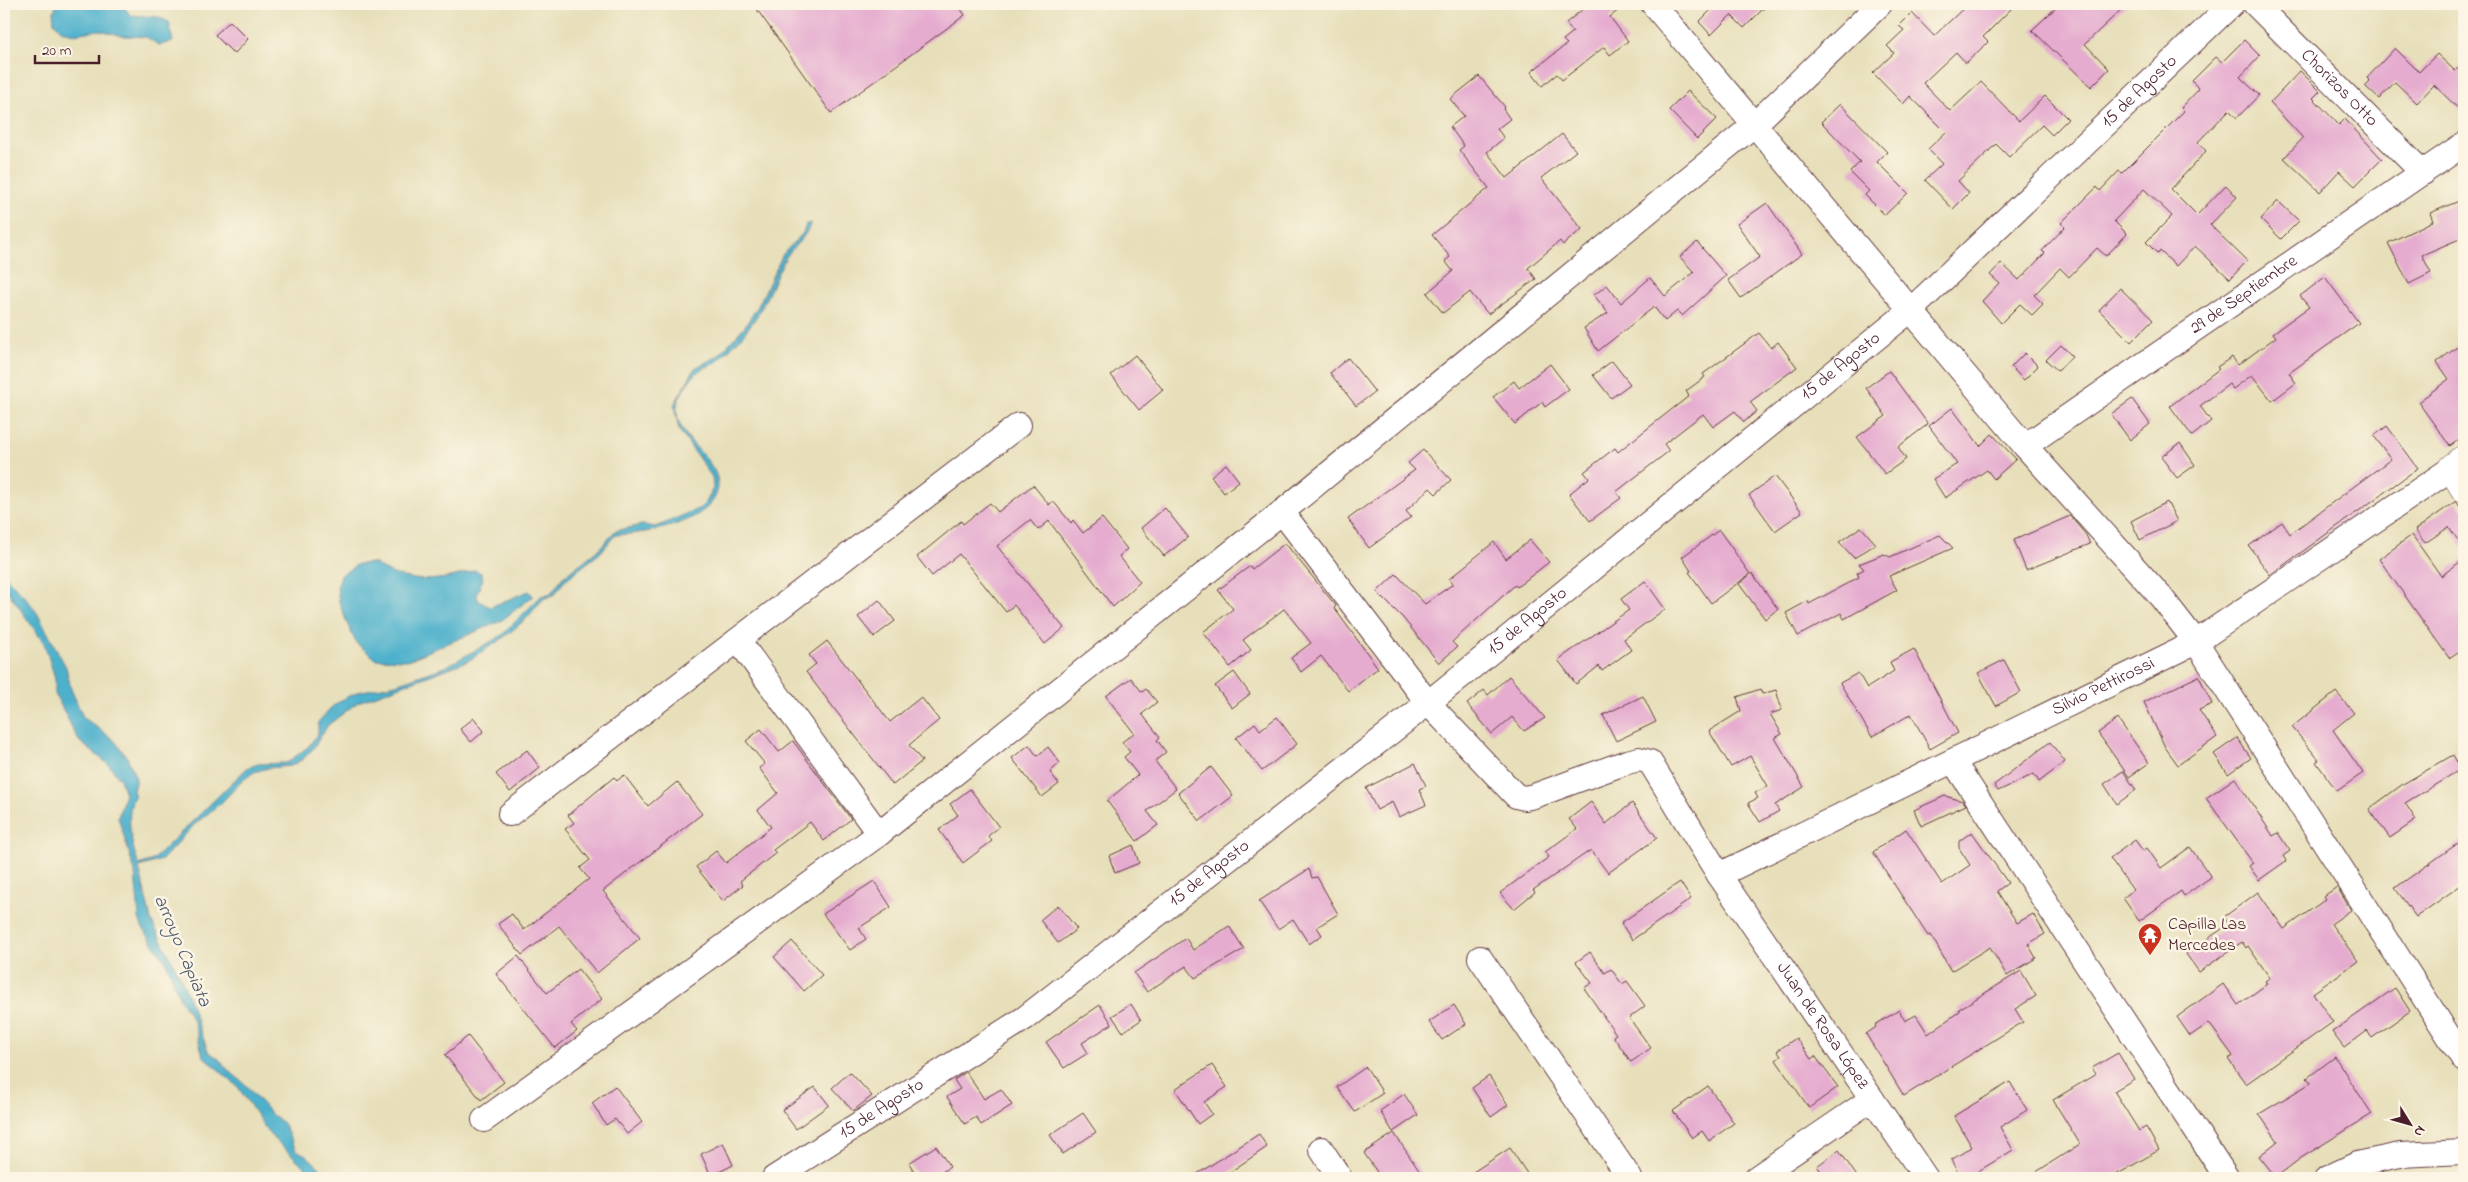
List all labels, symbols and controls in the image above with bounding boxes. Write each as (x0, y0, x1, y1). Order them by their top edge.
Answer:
scale bar (35, 32, 99, 64)
text: 20 m (42, 40, 72, 62)
street label: Chorizos Otto (2294, 44, 2384, 133)
street label: 15 de Agosto (2096, 49, 2184, 135)
street label: 29 de Septiembre (2185, 248, 2304, 342)
street label: 15 de Agosto (1796, 326, 1887, 407)
street label: 15 de Agosto (1482, 581, 1574, 662)
street label: Silvio Pettirossi (2048, 651, 2159, 723)
street label: 15 de Agosto (1164, 834, 1256, 914)
water label: arroyo Capiata (146, 891, 218, 1012)
place label: Capilla Las Mercedes (2168, 912, 2246, 959)
temple icon: Capilla Las Mercedes (2137, 922, 2163, 956)
street label: Juan de Rosa López (1769, 957, 1875, 1095)
street label: 15 de Agosto (834, 1072, 930, 1146)
north arrow (2386, 1100, 2436, 1150)
text: N (2408, 1121, 2430, 1141)

